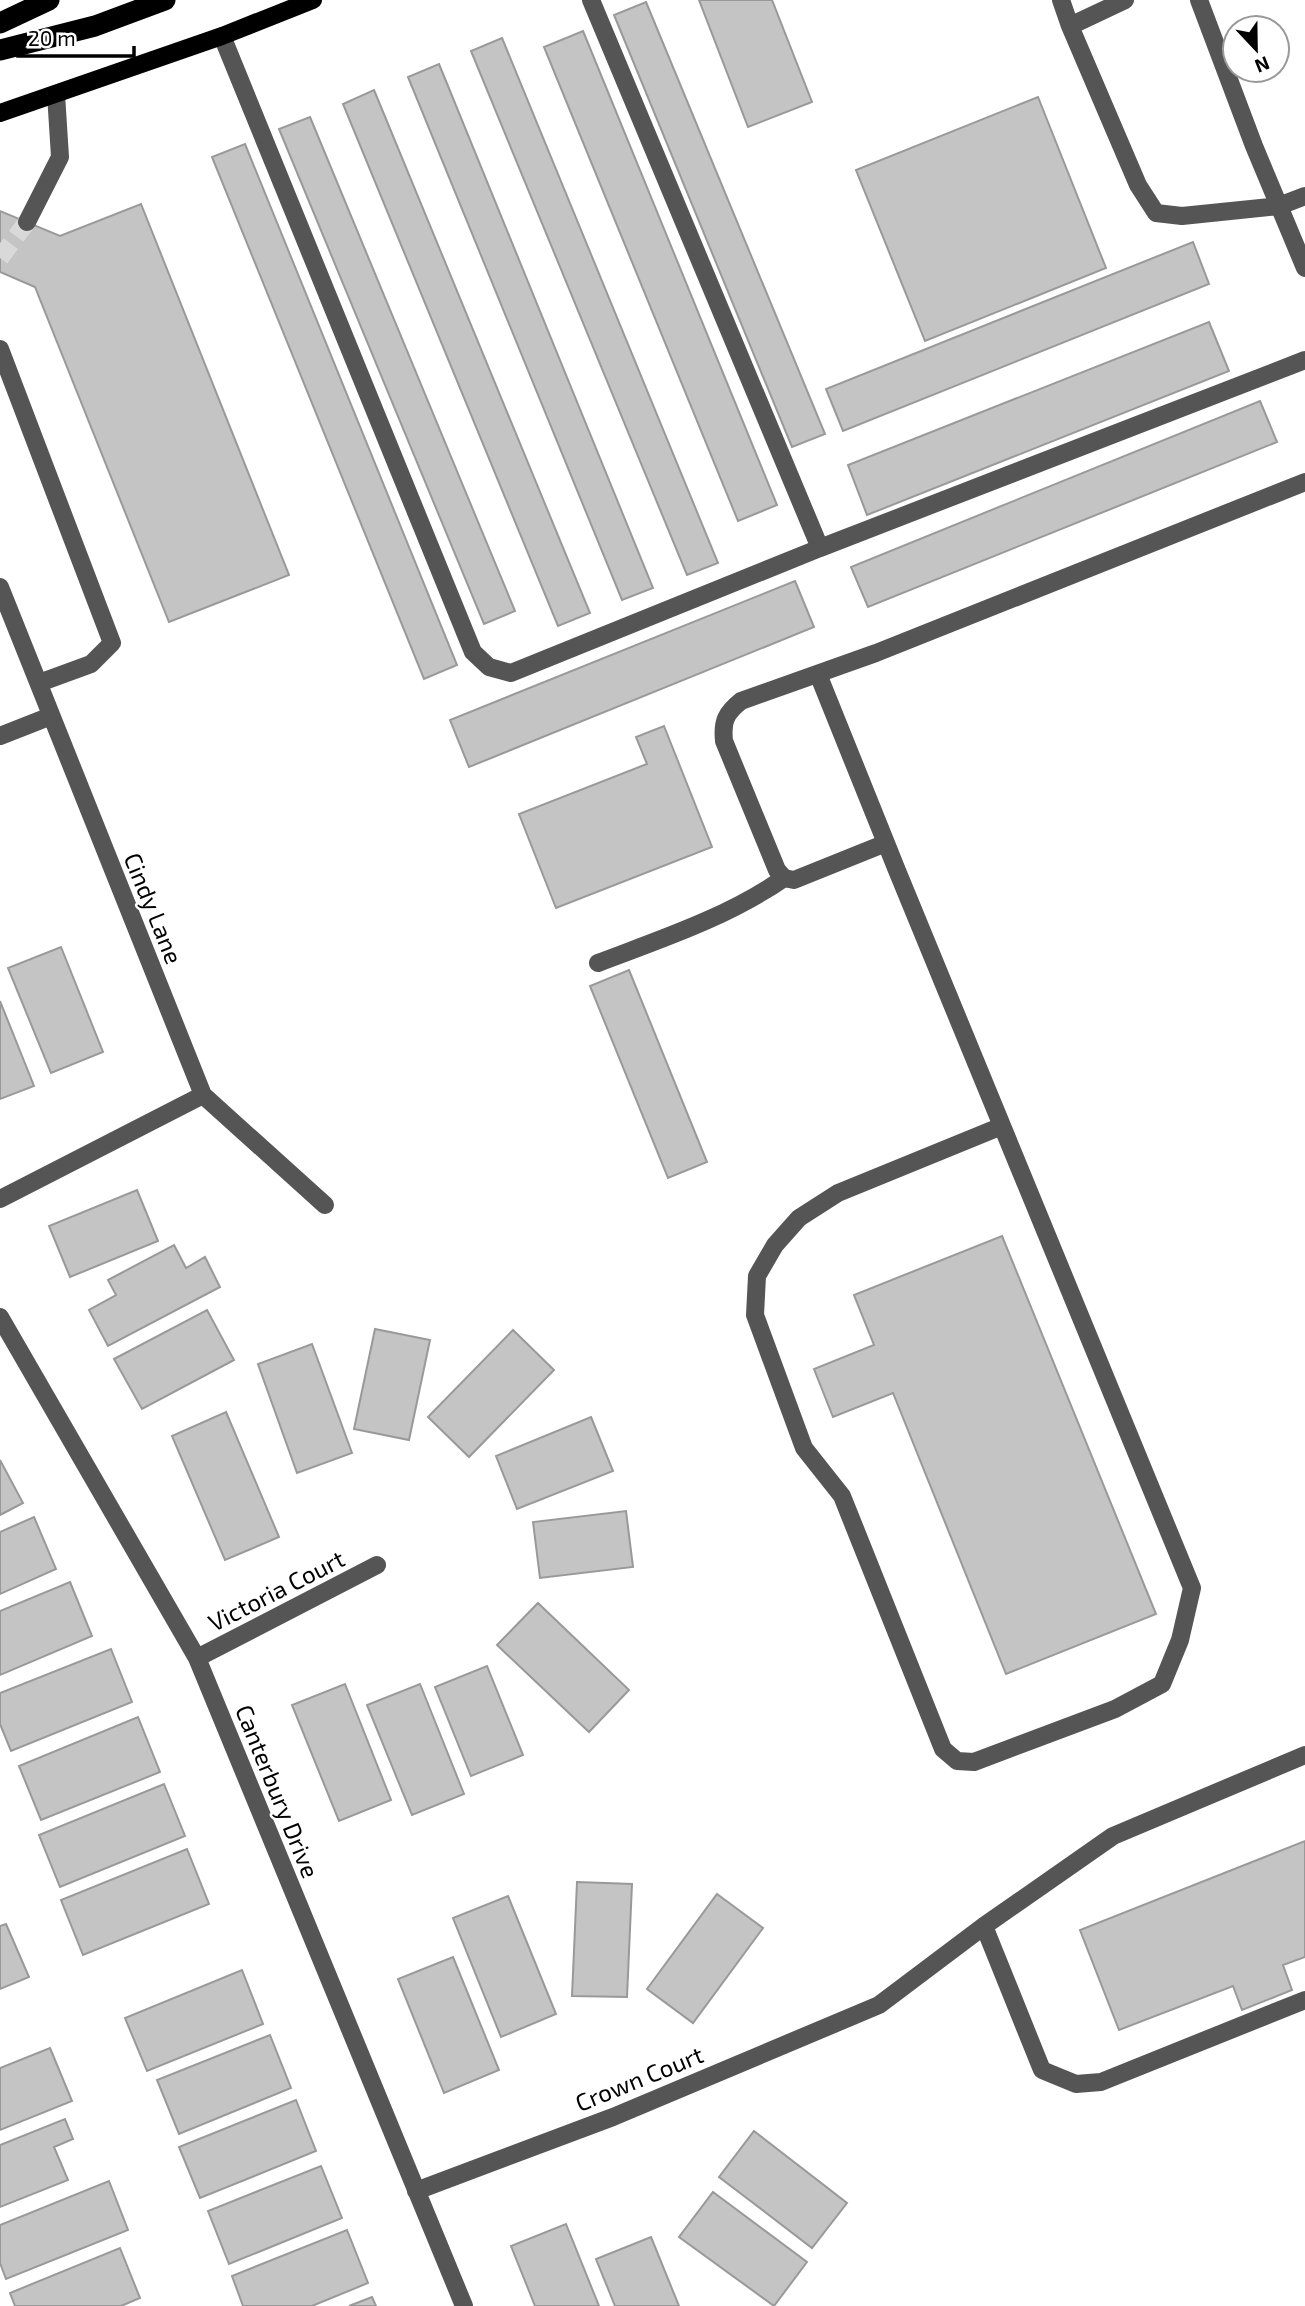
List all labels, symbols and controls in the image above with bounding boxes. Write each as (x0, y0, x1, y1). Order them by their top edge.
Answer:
scale bar (18, 14, 133, 58)
north arrow (1221, 14, 1291, 84)
text: 20 m (28, 25, 76, 50)
text: N (1252, 52, 1273, 78)
street label: Cindy Lane (119, 848, 189, 968)
street label: Victoria Court (203, 1543, 349, 1637)
street label: Canterbury Drive (230, 1700, 326, 1882)
street label: Crown Court (571, 2039, 707, 2117)

